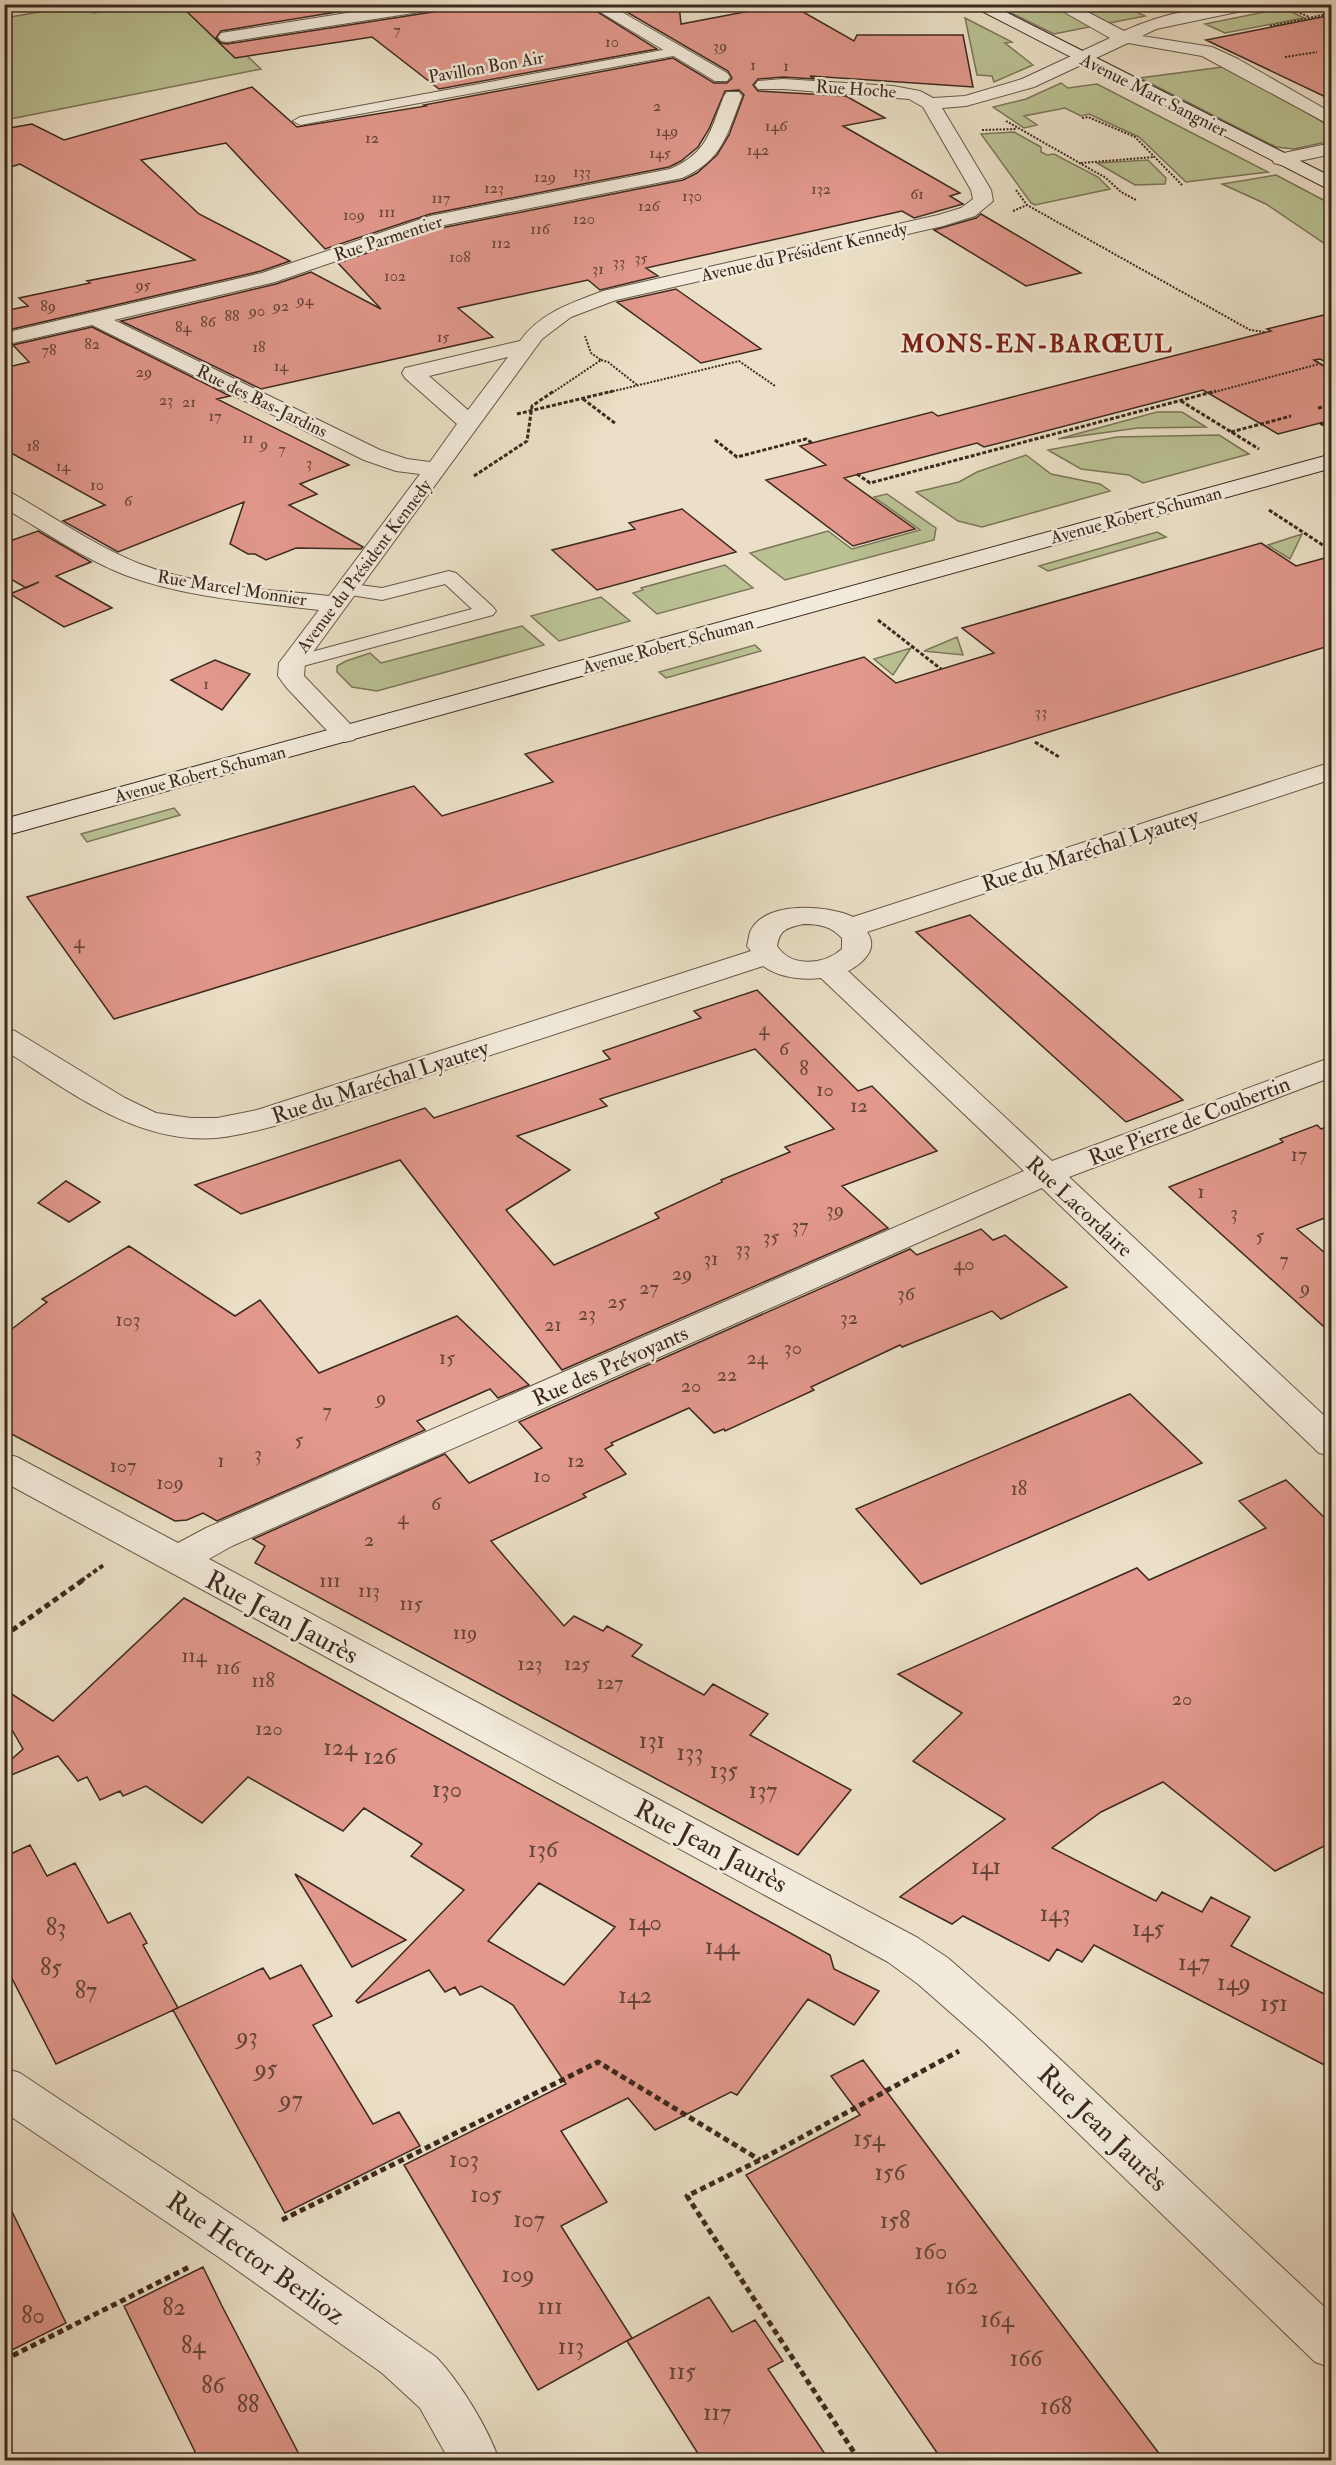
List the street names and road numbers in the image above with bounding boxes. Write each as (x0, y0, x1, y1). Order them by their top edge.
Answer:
street label: Pavillon Bon Air (426, 46, 546, 89)
street label: Avenue Marc Sangnier (1075, 48, 1231, 143)
street label: Rue Hoche (815, 75, 898, 104)
street label: Rue Parmentier (331, 210, 446, 267)
street label: Avenue du Président Kennedy (698, 217, 911, 288)
street label: Rue des Bas-Jardins (193, 360, 331, 443)
street label: Avenue du Président Kennedy (291, 474, 438, 658)
street label: Avenue Robert Schuman (1047, 482, 1224, 550)
street label: Rue Marcel Monnier (156, 565, 309, 612)
street label: Avenue Robert Schuman (579, 612, 756, 680)
street label: Avenue Robert Schuman (111, 741, 288, 809)
street label: Rue du Maréchal Lyautey (978, 802, 1203, 898)
street label: Rue du Maréchal Lyautey (268, 1034, 493, 1130)
street label: Rue Pierre de Coubertin (1085, 1070, 1294, 1172)
street label: Rue Lacordaire (1020, 1150, 1139, 1263)
street label: Rue des Prévoyants (528, 1319, 693, 1413)
street label: Rue Jean Jaurès (200, 1563, 364, 1672)
street label: Rue Jean Jaurès (629, 1792, 793, 1901)
street label: Rue Jean Jaurès (1031, 2058, 1175, 2199)
street label: Rue Hector Berlioz (160, 2185, 351, 2332)

